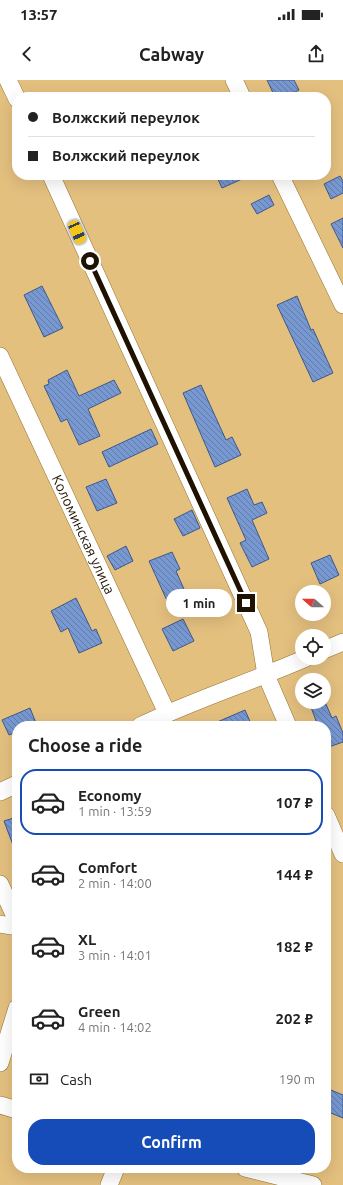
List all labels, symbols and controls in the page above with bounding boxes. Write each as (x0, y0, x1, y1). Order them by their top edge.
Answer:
text: 13:57 (20, 6, 58, 23)
icon: back (16, 43, 38, 65)
icon: share (305, 43, 327, 65)
text: Cabway (139, 44, 204, 64)
text: Волжский переулок (52, 109, 200, 126)
text: Волжский переулок (52, 147, 200, 164)
car (67, 219, 87, 245)
route start (81, 252, 99, 270)
street label: Коломинская улица (49, 472, 118, 597)
north arrow (295, 585, 331, 621)
map controls (295, 585, 331, 709)
callout: 1 min (166, 589, 232, 617)
route end (237, 594, 255, 612)
text: 1 min (183, 596, 215, 610)
button: locate (295, 629, 331, 665)
button: layers (295, 673, 331, 709)
text: Choose a ride (28, 735, 142, 755)
icon: car (30, 784, 66, 820)
text: Economy (78, 787, 142, 804)
text: 107 ₽ (276, 794, 313, 811)
text: 1 min · 13:59 (78, 804, 152, 818)
icon: car (30, 856, 66, 892)
text: Comfort (78, 859, 137, 876)
text: 144 ₽ (276, 866, 313, 883)
text: 2 min · 14:00 (78, 876, 152, 890)
icon: car (30, 928, 66, 964)
text: XL (78, 931, 96, 948)
text: 182 ₽ (276, 938, 313, 955)
text: 3 min · 14:01 (78, 948, 152, 962)
icon: car (30, 1000, 66, 1036)
text: Green (78, 1003, 120, 1020)
text: 202 ₽ (276, 1010, 313, 1027)
text: 4 min · 14:02 (78, 1020, 152, 1034)
icon: cash (28, 1068, 50, 1090)
text: Cash (60, 1071, 92, 1088)
text: 190 m (279, 1072, 315, 1086)
button: Confirm (28, 1119, 315, 1165)

